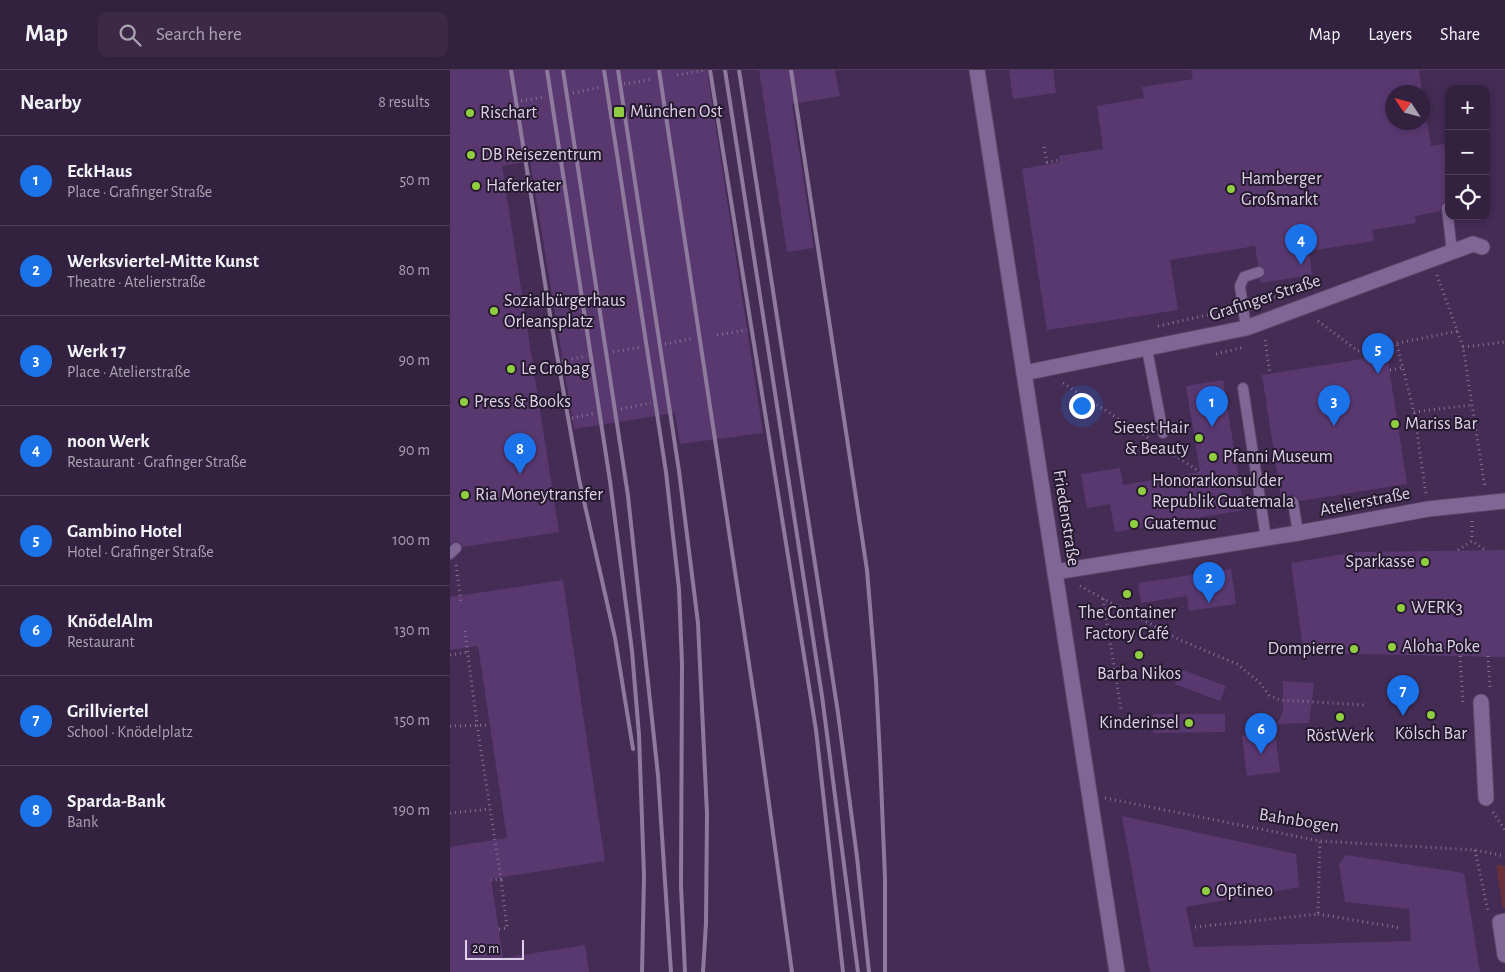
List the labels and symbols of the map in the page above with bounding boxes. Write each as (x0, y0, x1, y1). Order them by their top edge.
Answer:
north arrow (1385, 85, 1430, 130)
place label: München Ost (630, 103, 723, 121)
place label: Rischart (480, 104, 537, 122)
marker: München Ost (612, 105, 626, 119)
marker: Rischart (464, 107, 476, 119)
place label: DB Reisezentrum (481, 146, 602, 164)
marker: DB Reisezentrum (465, 149, 477, 161)
place label: Hamberger Großmarkt (1241, 170, 1322, 209)
place label: Haferkater (486, 177, 561, 195)
marker: Haferkater (470, 180, 482, 192)
marker: Hamberger Großmarkt (1225, 183, 1237, 195)
pin: 4 (1285, 224, 1317, 265)
street label: Grafinger Straße (1207, 272, 1323, 324)
place label: Sozialbürgerhaus Orleansplatz (504, 292, 626, 331)
marker: Sozialbürgerhaus Orleansplatz (488, 305, 500, 317)
pin: 5 (1362, 333, 1394, 374)
place label: Le Crobag (521, 360, 590, 378)
marker: Le Crobag (505, 363, 517, 375)
pin: 3 (1318, 385, 1350, 426)
pin: 1 (1196, 386, 1228, 427)
place label: Press & Books (474, 393, 571, 411)
your location (1069, 393, 1095, 419)
marker: Press & Books (458, 396, 470, 408)
place label: Mariss Bar (1405, 415, 1477, 433)
marker: Mariss Bar (1389, 418, 1401, 430)
place label: Sieest Hair & Beauty (1114, 419, 1189, 458)
marker: Sieest Hair & Beauty (1193, 432, 1205, 444)
pin: 8 (504, 433, 536, 474)
place label: Pfanni Museum (1223, 448, 1333, 466)
marker: Pfanni Museum (1207, 451, 1219, 463)
street label: Friedenstraße (1050, 469, 1082, 567)
place label: Honorarkonsul der Republik Guatemala (1152, 472, 1294, 511)
street label: Atelierstraße (1318, 484, 1412, 520)
marker: Honorarkonsul der Republik Guatemala (1136, 485, 1148, 497)
place label: Ria Moneytransfer (475, 486, 603, 504)
marker: Ria Moneytransfer (459, 489, 471, 501)
place label: Guatemuc (1144, 515, 1216, 533)
marker: Guatemuc (1128, 518, 1140, 530)
place label: Sparkasse (1346, 553, 1415, 571)
marker: Sparkasse (1419, 556, 1431, 568)
pin: 2 (1193, 562, 1225, 603)
marker: The Container Factory Café (1121, 588, 1133, 600)
place label: WERK3 (1411, 599, 1463, 617)
marker: WERK3 (1395, 602, 1407, 614)
place label: The Container Factory Café (1078, 604, 1176, 643)
place label: Aloha Poke (1402, 638, 1480, 656)
place label: Dompierre (1268, 640, 1344, 658)
marker: Aloha Poke (1386, 641, 1398, 653)
marker: Dompierre (1348, 643, 1360, 655)
marker: Barba Nikos (1133, 649, 1145, 661)
place label: Barba Nikos (1097, 665, 1181, 683)
pin: 7 (1387, 675, 1419, 716)
marker: Kölsch Bar (1425, 709, 1437, 721)
marker: RöstWerk (1334, 711, 1346, 723)
pin: 6 (1245, 713, 1277, 754)
place label: Kinderinsel (1099, 714, 1179, 732)
marker: Kinderinsel (1183, 717, 1195, 729)
place label: Kölsch Bar (1395, 725, 1467, 743)
place label: RöstWerk (1306, 727, 1375, 745)
street label: Bahnbogen (1258, 806, 1340, 836)
place label: Optineo (1216, 882, 1273, 900)
marker: Optineo (1200, 885, 1212, 897)
scale bar (465, 937, 524, 960)

